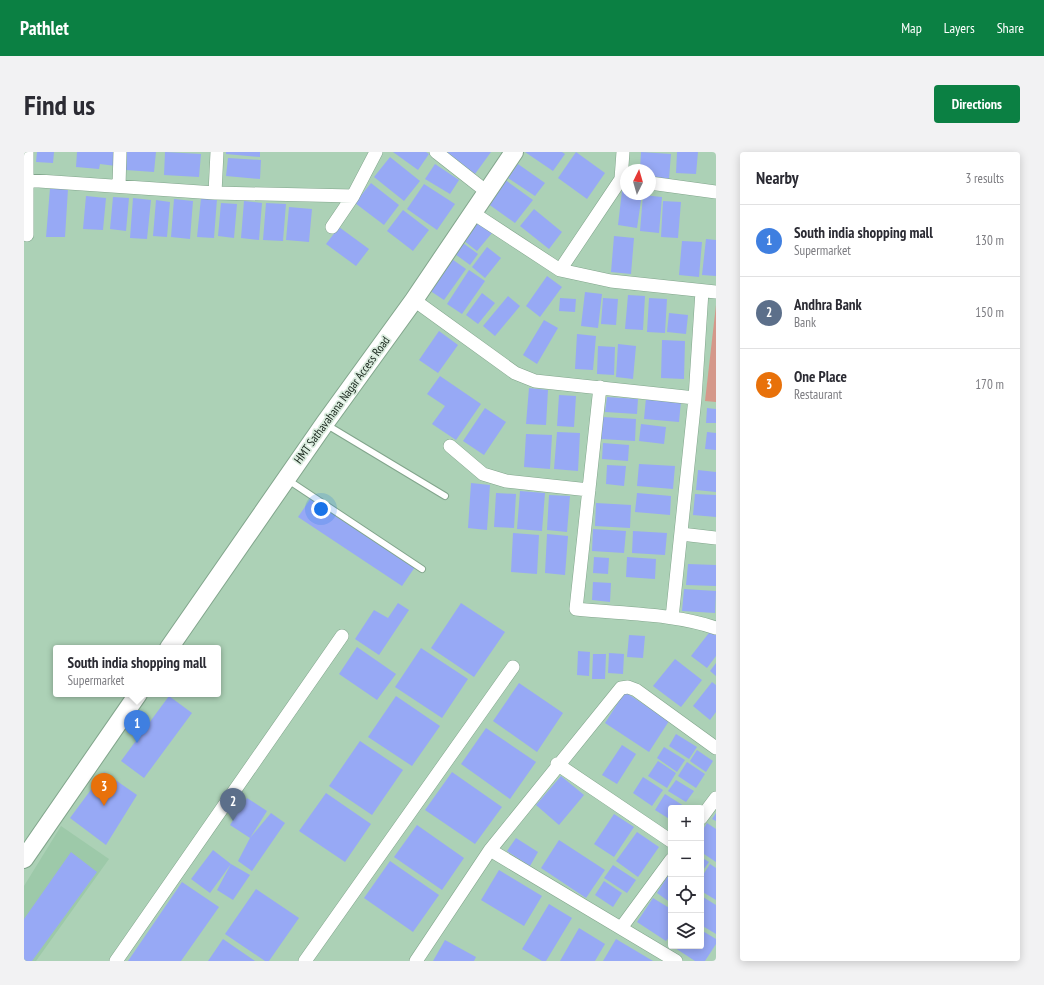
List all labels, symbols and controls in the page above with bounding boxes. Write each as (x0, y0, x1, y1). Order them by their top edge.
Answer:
text: Pathlet (20, 16, 69, 40)
text: Map (901, 19, 922, 37)
text: Layers (944, 19, 975, 37)
text: Share (997, 19, 1024, 37)
button: Directions (934, 85, 1020, 123)
text: Find us (24, 86, 95, 123)
north arrow (620, 164, 656, 200)
text: Nearby (756, 167, 799, 189)
text: 3 results (965, 170, 1004, 187)
text: South india shopping mall (794, 223, 933, 242)
text: 1 (766, 232, 772, 249)
text: 130 m (975, 232, 1004, 249)
text: Supermarket (794, 242, 851, 259)
text: Andhra Bank (794, 295, 862, 314)
text: 2 (766, 304, 772, 321)
text: 150 m (975, 304, 1004, 321)
text: Bank (794, 314, 816, 331)
street label: HMT Sathavahana Nagar Access Road (290, 333, 393, 466)
text: One Place (794, 367, 847, 386)
text: 3 (766, 376, 772, 393)
text: 170 m (975, 376, 1004, 393)
text: Restaurant (794, 386, 842, 403)
your location (311, 499, 331, 519)
popup (53, 645, 221, 697)
text: South india shopping mall (68, 653, 206, 672)
text: Supermarket (68, 672, 124, 689)
pin: 1 (124, 710, 150, 743)
pin: 3 (91, 773, 117, 806)
pin: 2 (220, 788, 246, 821)
map controls (668, 805, 704, 949)
button: + (668, 805, 704, 841)
button: − (668, 841, 704, 877)
button: locate (668, 877, 704, 913)
button: layers (668, 913, 704, 949)

